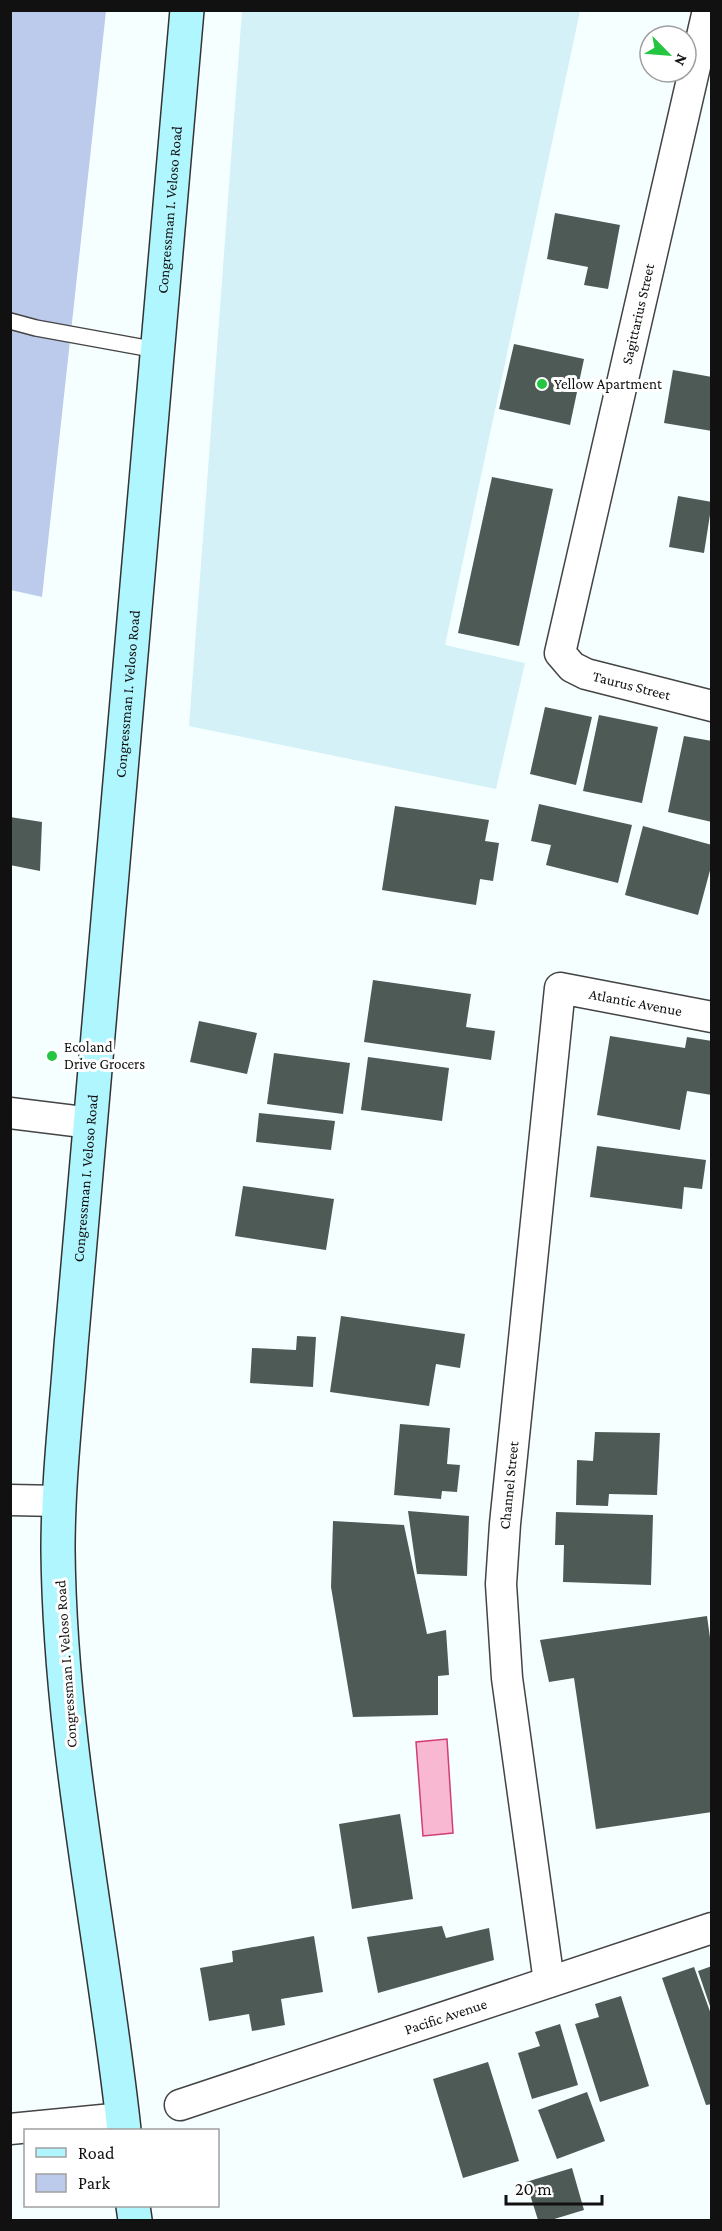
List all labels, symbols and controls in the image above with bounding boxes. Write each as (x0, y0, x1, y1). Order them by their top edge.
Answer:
north arrow (638, 24, 698, 84)
text: N (671, 52, 691, 69)
street label: Congressman I. Veloso Road (154, 125, 185, 294)
street label: Sagittarius Street (619, 261, 659, 366)
place label: Yellow Apartment (554, 376, 663, 393)
marker: Yellow Apartment (535, 377, 549, 391)
street label: Congressman I. Veloso Road (112, 609, 143, 779)
street label: Taurus Street (591, 668, 673, 703)
street label: Atlantic Avenue (588, 986, 684, 1019)
place label: Ecoland Drive Grocers (64, 1039, 145, 1072)
marker: Ecoland Drive Grocers (45, 1049, 59, 1063)
street label: Congressman I. Veloso Road (70, 1094, 101, 1263)
street label: Channel Street (497, 1440, 522, 1530)
street label: Congressman I. Veloso Road (52, 1579, 81, 1748)
street label: Pacific Avenue (402, 1995, 489, 2038)
legend (24, 2129, 219, 2207)
text: Road (78, 2143, 115, 2163)
scale bar (506, 2168, 602, 2206)
text: Park (78, 2173, 110, 2193)
text: 20 m (515, 2179, 552, 2199)

